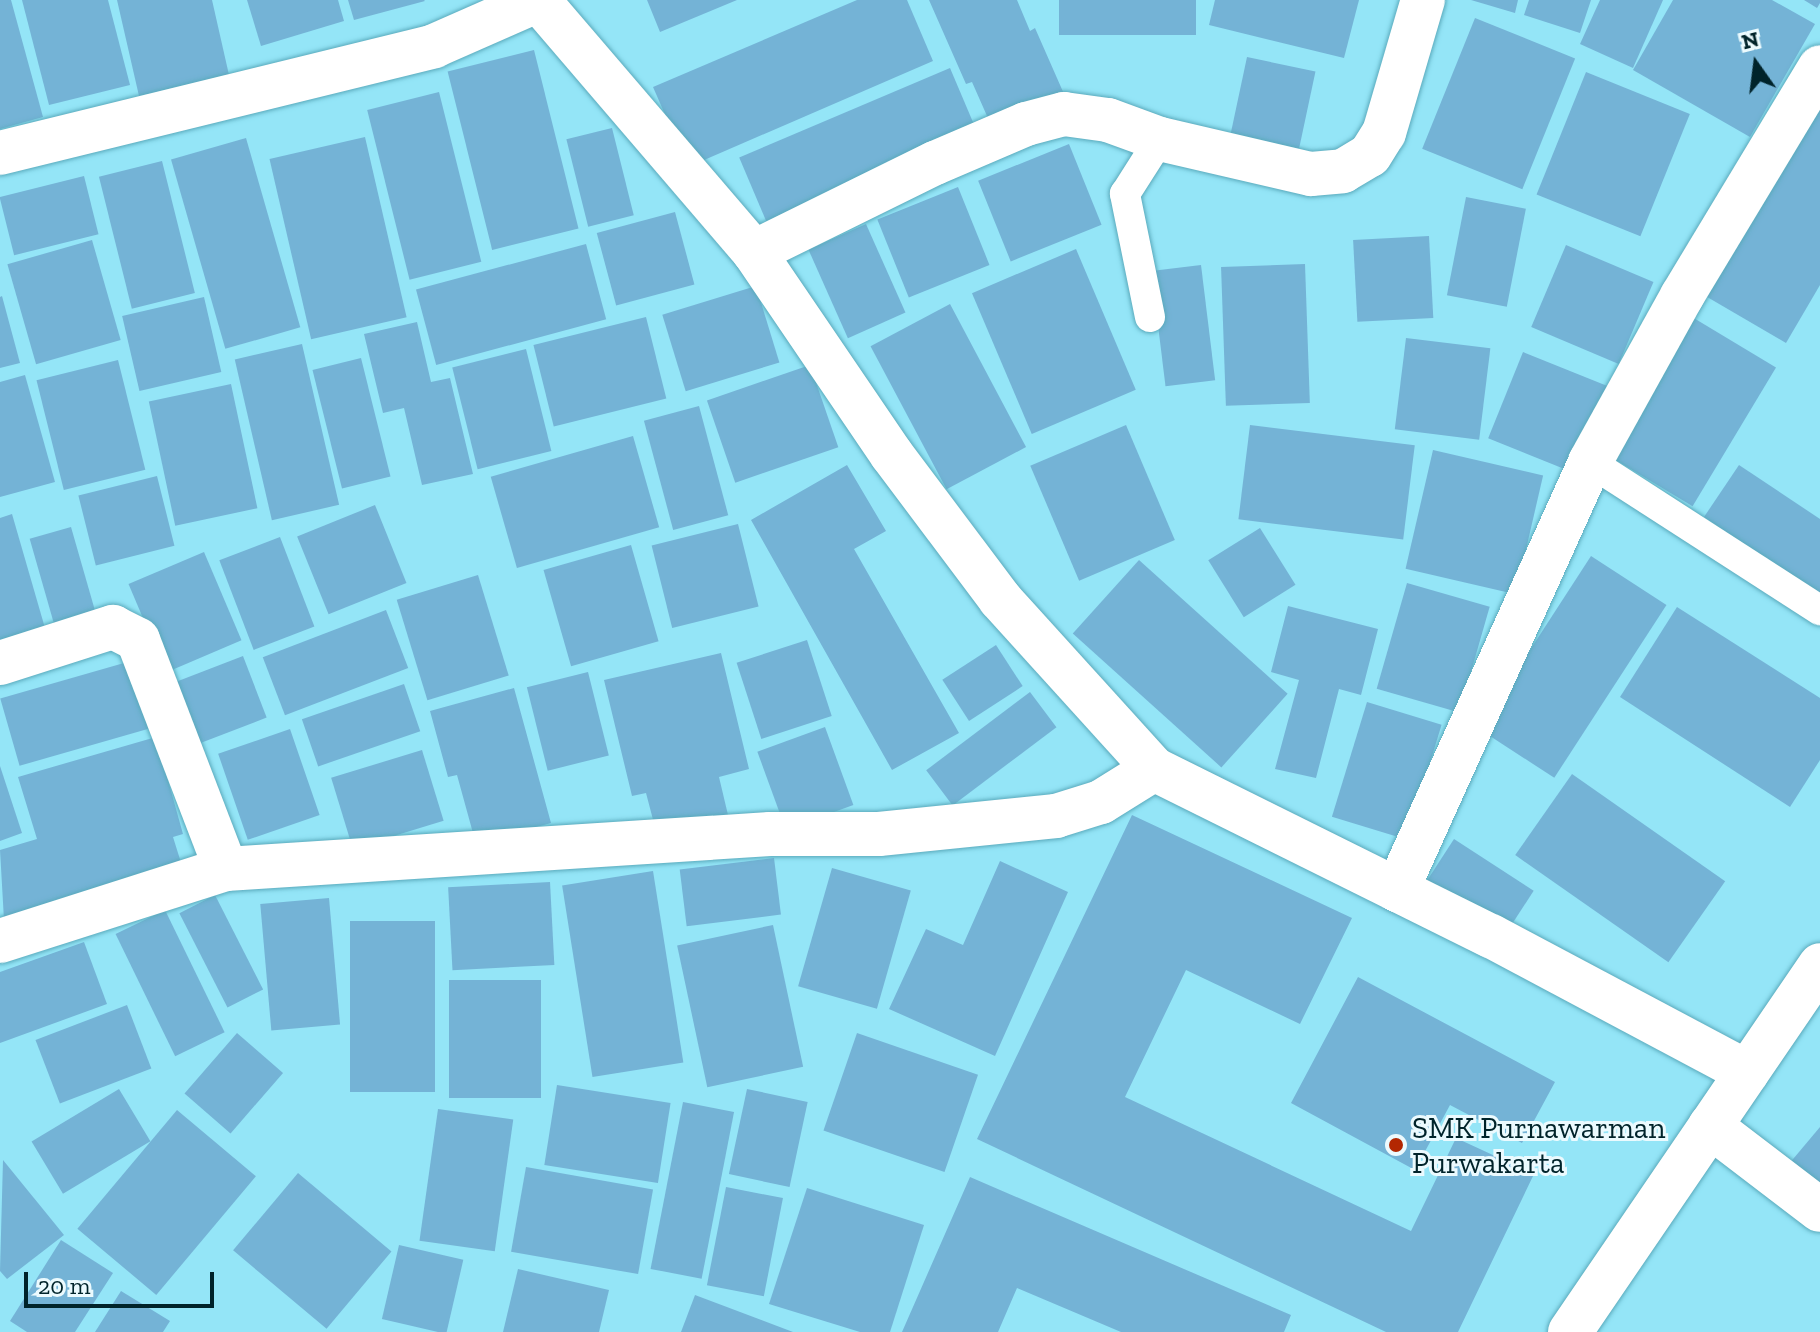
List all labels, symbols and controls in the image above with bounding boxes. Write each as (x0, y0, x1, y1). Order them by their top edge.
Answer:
north arrow (1716, 24, 1796, 104)
text: N (1739, 25, 1761, 55)
place label: SMK Purnawarman Purwakarta (1412, 1110, 1666, 1180)
marker: SMK Purnawarman Purwakarta (1387, 1136, 1405, 1154)
scale bar (28, 1256, 218, 1306)
text: 20 m (38, 1271, 90, 1300)

